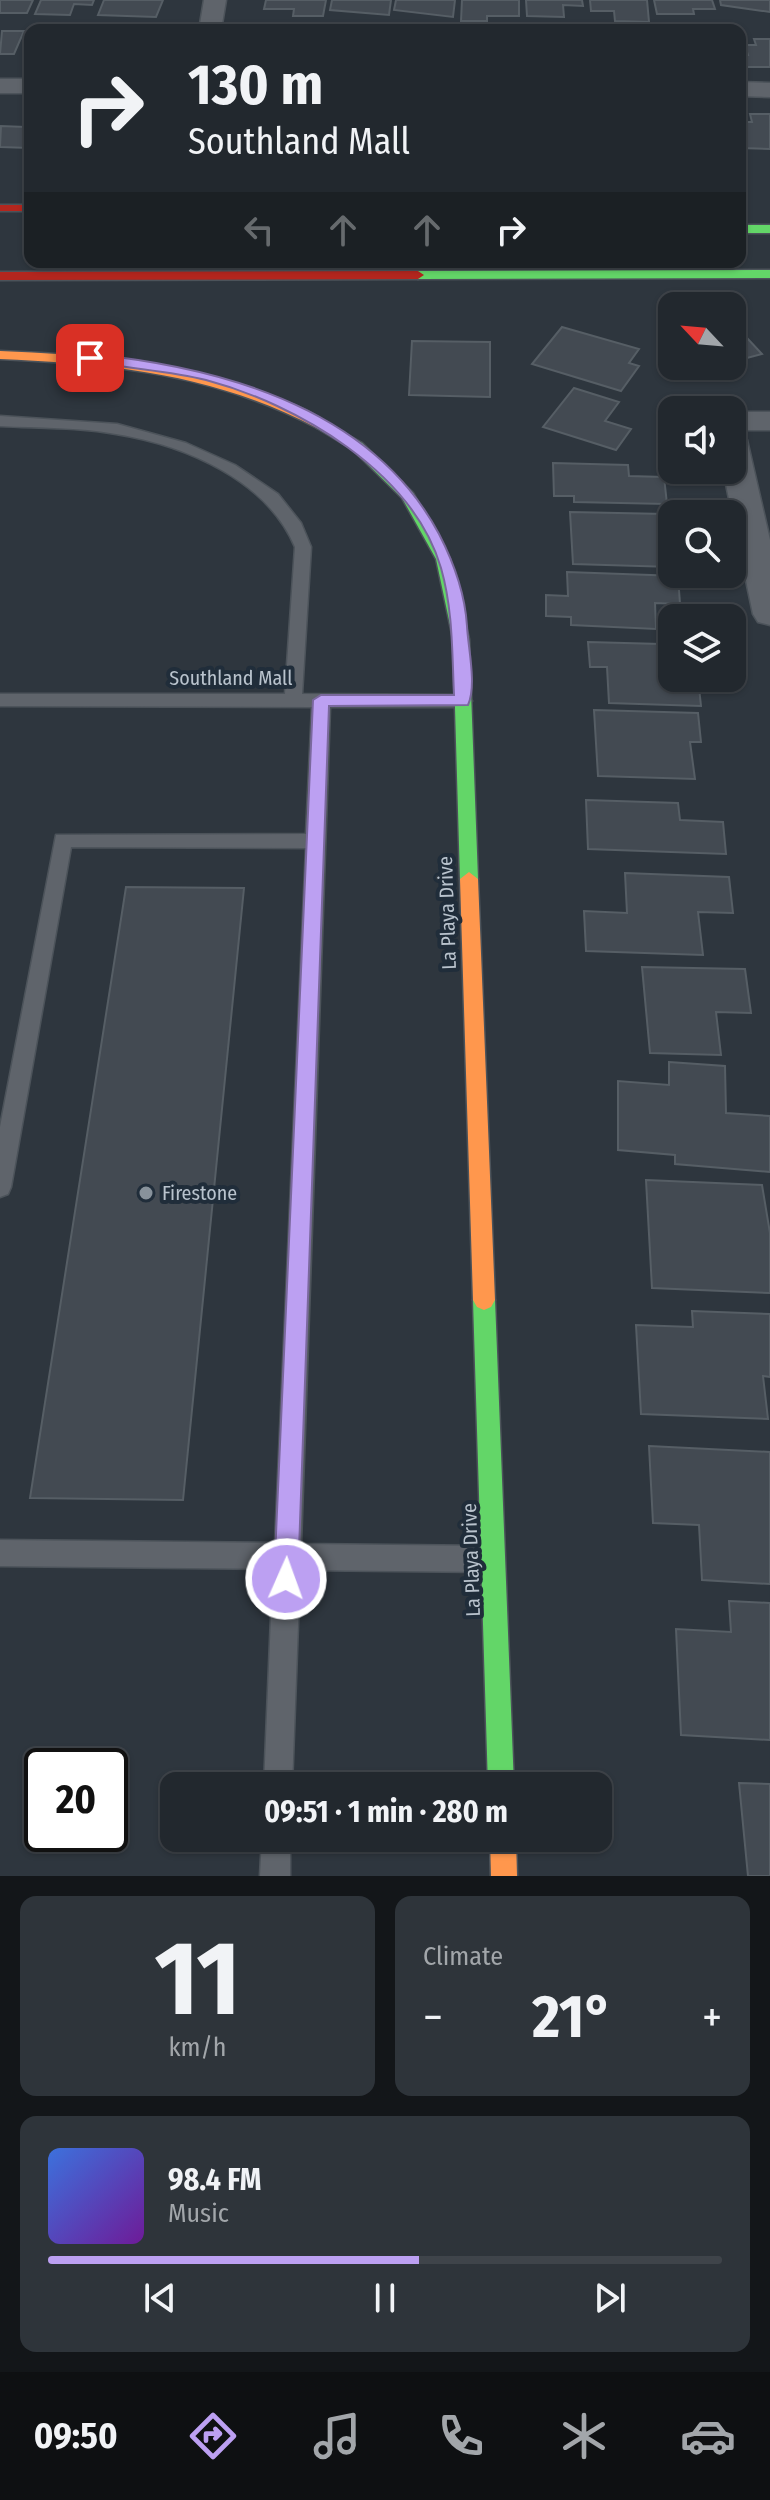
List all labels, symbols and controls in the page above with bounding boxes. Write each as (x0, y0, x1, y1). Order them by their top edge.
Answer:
text: 130 m (188, 52, 323, 119)
icon: right (56, 56, 160, 160)
text: Southland Mall (188, 120, 410, 164)
icon: left (237, 208, 281, 252)
icon: ahead (321, 208, 365, 252)
icon: ahead (405, 208, 449, 252)
icon: right (489, 208, 533, 252)
north arrow (658, 292, 746, 380)
map controls (658, 292, 746, 692)
pin (56, 324, 124, 392)
icon: arrive (68, 336, 112, 380)
button: sound (658, 396, 746, 484)
button: search (658, 500, 746, 588)
button: layers (658, 604, 746, 692)
street label: Southland Mall (169, 666, 293, 690)
street label: La Playa Drive (433, 856, 461, 970)
place label: Firestone (162, 1181, 237, 1205)
marker: Firestone (137, 1184, 155, 1202)
street label: La Playa Drive (457, 1503, 485, 1617)
position arrow (244, 1537, 328, 1621)
speed limit sign: 20 (24, 1748, 128, 1852)
text: 09:51 · 1 min · 280 m (264, 1794, 508, 1830)
text: 11 (154, 1917, 241, 2042)
text: Climate (423, 1941, 503, 1972)
text: 21° (532, 1981, 613, 2053)
text: − (423, 1991, 443, 2044)
text: + (702, 1991, 722, 2044)
text: km/h (169, 2032, 226, 2063)
text: 98.4 FM (168, 2162, 261, 2198)
text: Music (168, 2198, 229, 2229)
icon: previous (138, 2276, 182, 2320)
icon: pause (363, 2276, 407, 2320)
icon: next (588, 2276, 632, 2320)
icon: directions (185, 2408, 241, 2464)
icon: music (309, 2408, 365, 2464)
icon: phone (433, 2408, 489, 2464)
icon: climate (556, 2408, 612, 2464)
icon: car (680, 2408, 736, 2464)
text: 09:50 (34, 2414, 118, 2458)

